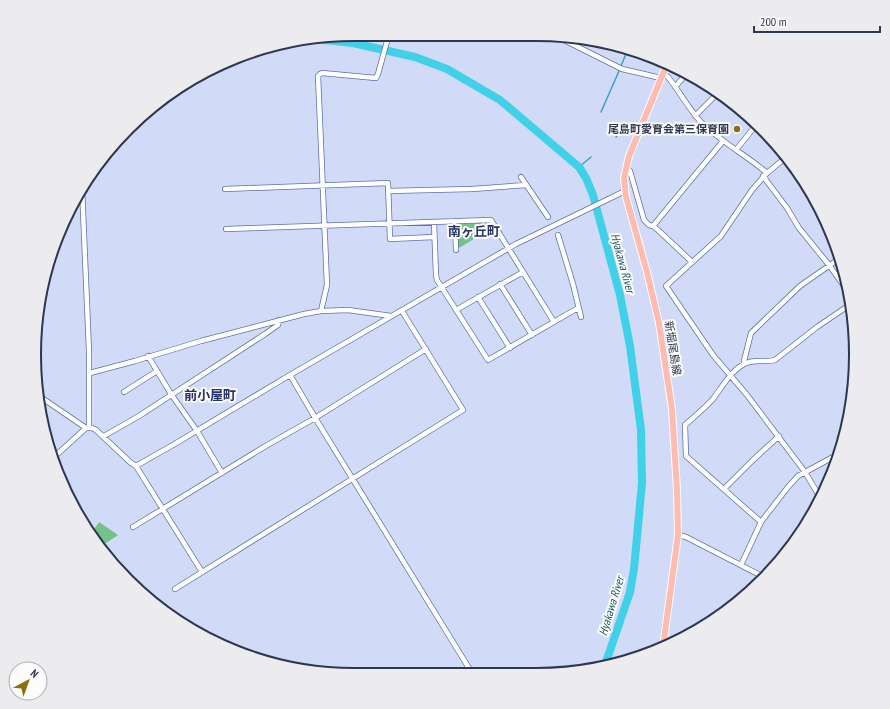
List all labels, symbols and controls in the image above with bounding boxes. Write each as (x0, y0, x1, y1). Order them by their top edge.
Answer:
scale bar (754, 8, 880, 34)
text: 200 m (760, 14, 787, 29)
place label: 尾島町愛育会第三保育園 (608, 122, 729, 136)
marker: 尾島町愛育会第三保育園 (732, 124, 742, 134)
district label: 南ヶ丘町 (448, 223, 500, 240)
water label: Hyakawa River (608, 232, 639, 296)
street label: 新堀尾島線 (662, 320, 684, 376)
district label: 前小屋町 (184, 387, 236, 404)
water label: Hyakawa River (595, 573, 628, 637)
north arrow (8, 661, 48, 701)
text: N (28, 666, 41, 681)

